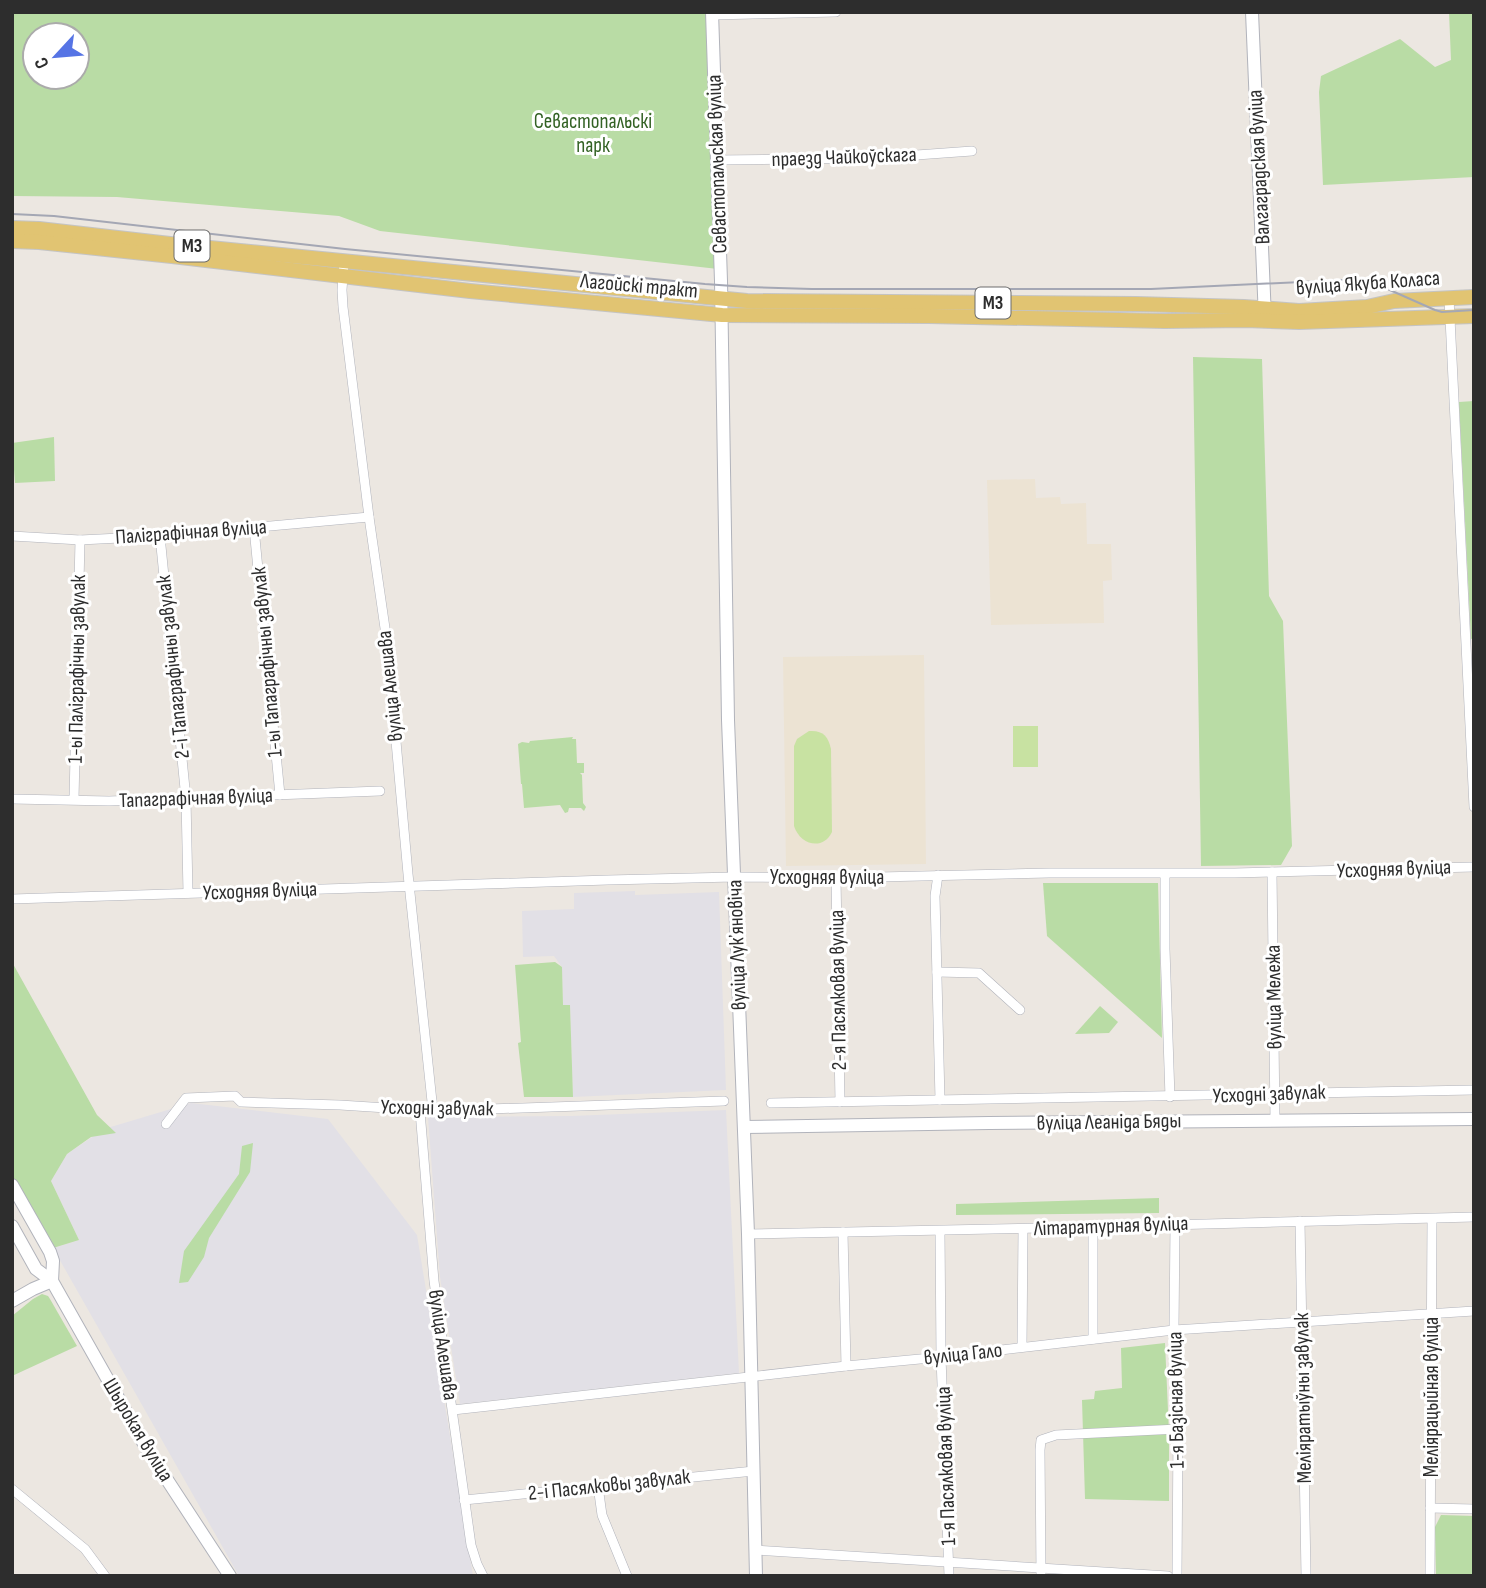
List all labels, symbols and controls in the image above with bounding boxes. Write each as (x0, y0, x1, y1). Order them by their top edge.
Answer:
north arrow (21, 21, 91, 91)
text: С (29, 53, 55, 72)
street label: Севастопальская вуліца (701, 74, 733, 254)
street label: Валгаградская вуліца (1242, 89, 1276, 245)
park label: Севастопальскі парк (534, 109, 652, 158)
street label: праезд Чайкоўскага (771, 142, 917, 172)
road number: М3 (174, 230, 210, 262)
street label: вуліца Якуба Коласа (1295, 266, 1441, 300)
street label: Лагойскі тракт (578, 268, 699, 304)
road number: М3 (976, 288, 1010, 318)
street label: Паліграфічная вуліца (114, 514, 268, 550)
street label: 1-ы Тапаграфічны завулак (246, 566, 288, 758)
street label: 1-ы Паліграфічны завулак (63, 574, 91, 764)
street label: 2-і Тапаграфічны завулак (151, 574, 195, 760)
street label: вуліца Алешава (372, 629, 408, 743)
street label: Тапаграфічная вуліца (119, 783, 273, 813)
street label: Усходняя вуліца (1336, 855, 1452, 883)
street label: Усходняя вуліца (770, 865, 884, 890)
street label: Усходняя вуліца (202, 877, 318, 905)
street label: вуліца Лукʼяновіча (722, 879, 752, 1011)
street label: 2-я Пасялковая вуліца (824, 910, 852, 1070)
street label: вуліца Мележа (1261, 945, 1287, 1049)
street label: Усходні завулак (1212, 1080, 1326, 1108)
street label: Усходні завулак (380, 1095, 494, 1121)
street label: вуліца Леаніда Бяды (1036, 1108, 1182, 1136)
street label: Літаратурная вуліца (1032, 1211, 1189, 1241)
street label: вуліца Алешава (423, 1288, 463, 1402)
street label: Меліяратыўны завулак (1289, 1312, 1317, 1484)
street label: Меліярацыйная вуліца (1419, 1317, 1444, 1477)
street label: 1-я Базісная вуліца (1162, 1331, 1190, 1469)
street label: вуліца Гало (923, 1337, 1003, 1371)
street label: Шырокая вуліца (97, 1374, 179, 1486)
street label: 1-я Пасялковая вуліца (931, 1386, 961, 1546)
street label: 2-і Пасялковы завулак (527, 1464, 691, 1506)

